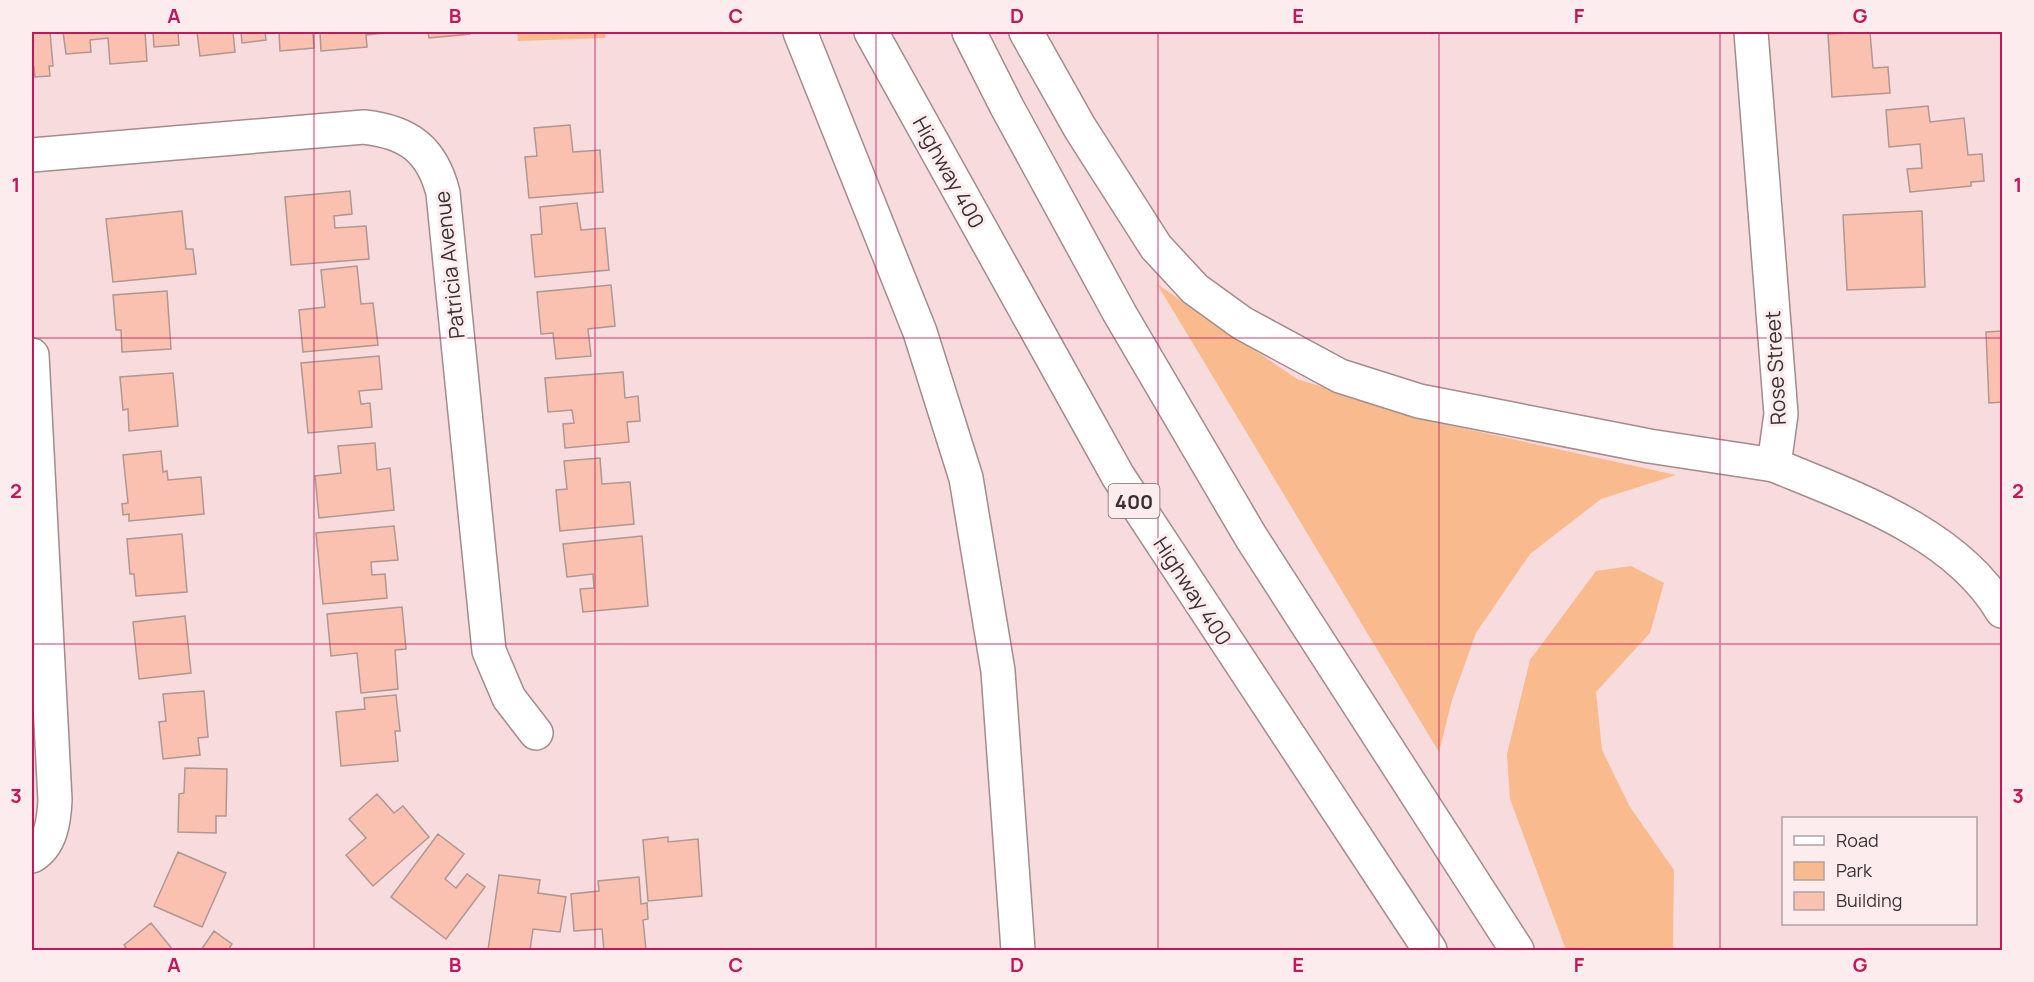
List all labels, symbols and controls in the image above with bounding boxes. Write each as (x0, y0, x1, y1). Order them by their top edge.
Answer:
text: A (167, 2, 181, 29)
text: B (449, 2, 462, 29)
text: C (729, 2, 743, 29)
text: D (1010, 2, 1024, 29)
text: E (1292, 2, 1304, 29)
text: F (1574, 2, 1585, 29)
text: G (1853, 2, 1868, 29)
street label: Highway 400 (907, 111, 991, 233)
text: 1 (12, 171, 20, 198)
text: 1 (2014, 171, 2022, 198)
street label: Patricia Avenue (427, 190, 471, 340)
street label: Rose Street (1758, 310, 1792, 426)
text: 2 (10, 477, 22, 504)
text: 2 (2012, 477, 2024, 504)
road number: 400 (1108, 484, 1160, 518)
street label: Highway 400 (1147, 531, 1239, 651)
text: 3 (10, 782, 22, 809)
text: 3 (2012, 782, 2024, 809)
legend (1782, 817, 1977, 925)
text: Road (1836, 828, 1879, 852)
text: Park (1836, 858, 1873, 882)
text: Building (1836, 888, 1902, 912)
text: A (167, 951, 181, 978)
text: B (449, 951, 462, 978)
text: C (729, 951, 743, 978)
text: D (1010, 951, 1024, 978)
text: E (1292, 951, 1304, 978)
text: F (1574, 951, 1585, 978)
text: G (1853, 951, 1868, 978)

